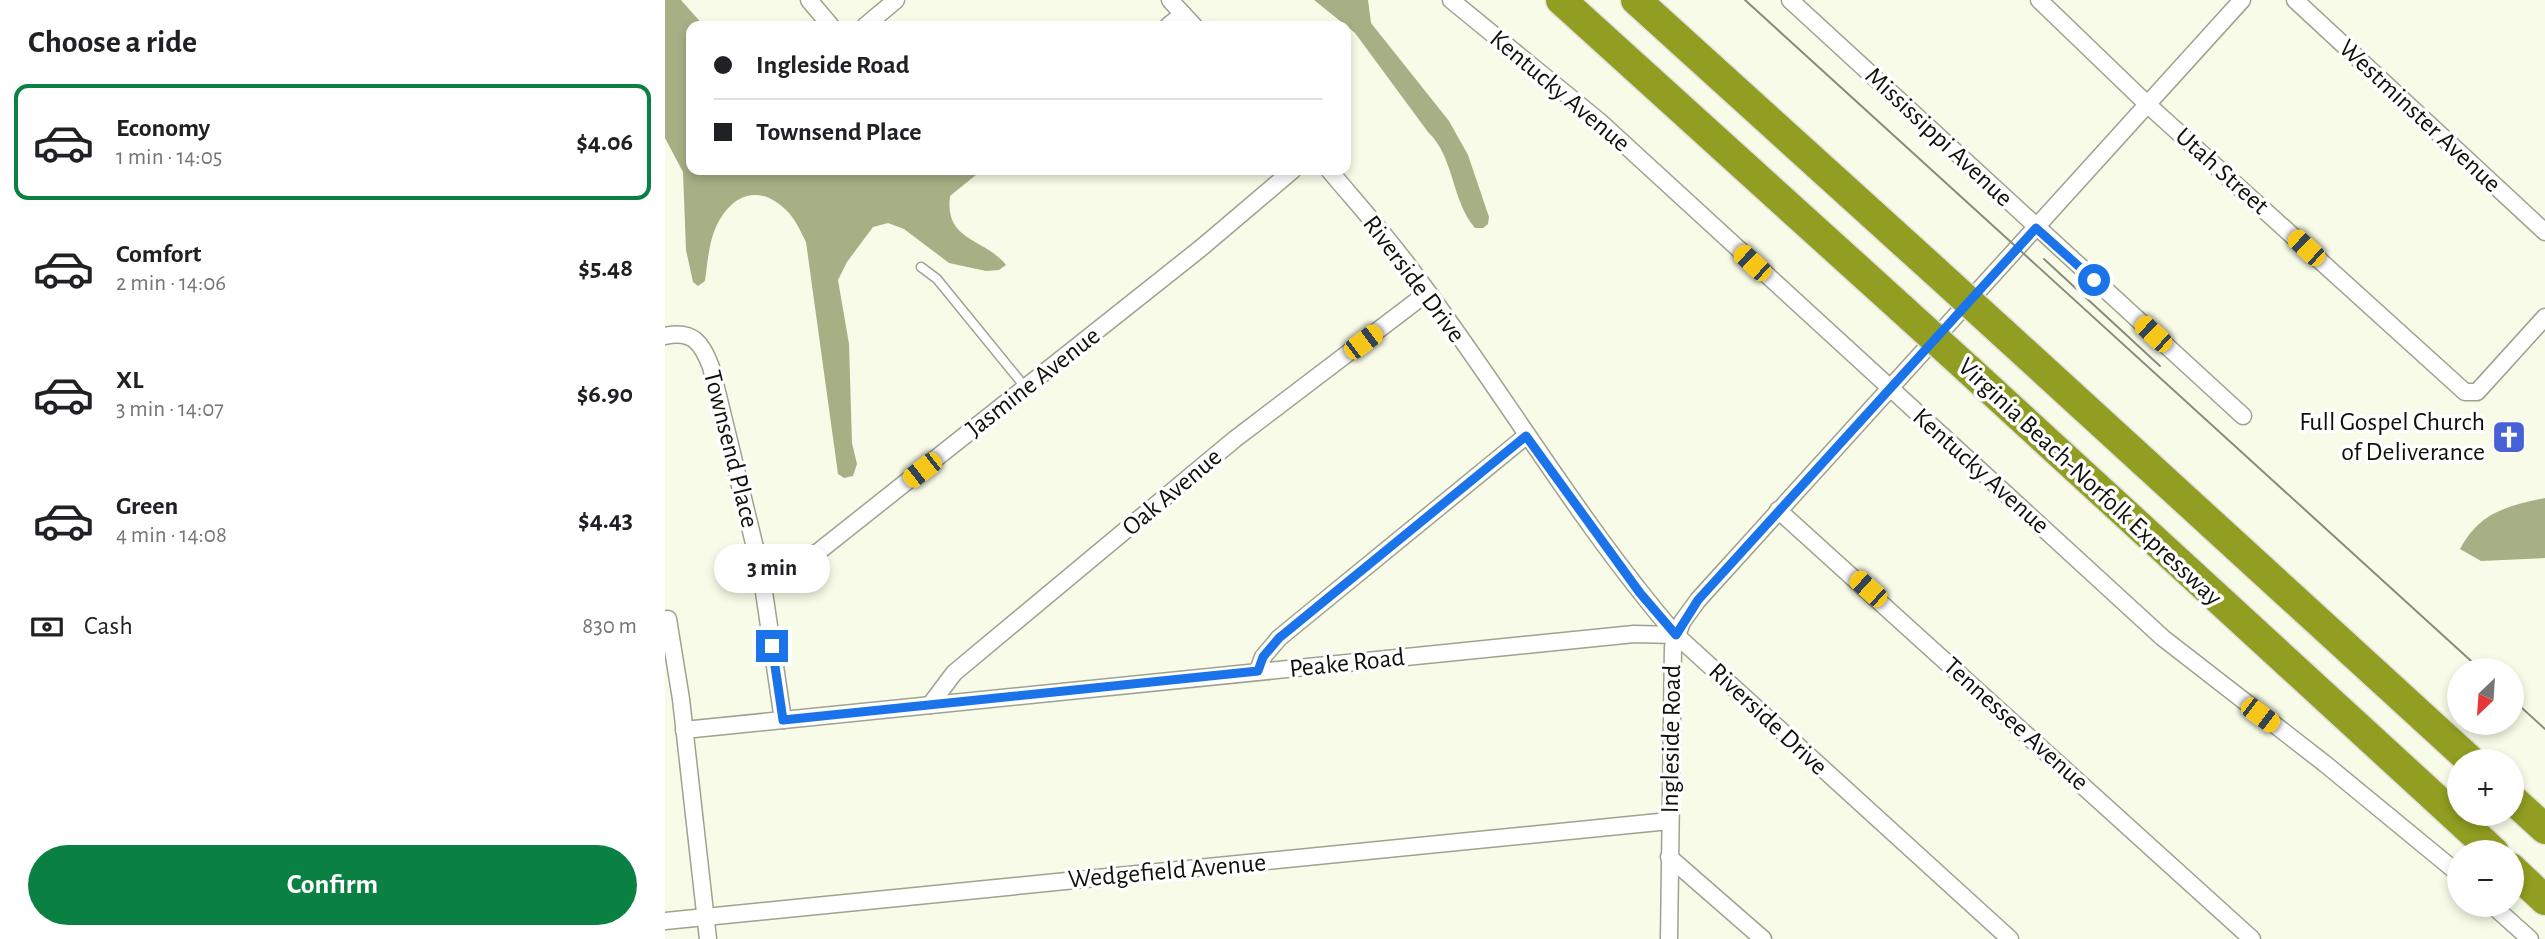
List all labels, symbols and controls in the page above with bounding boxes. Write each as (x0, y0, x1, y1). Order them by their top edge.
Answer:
street label: Kentucky Avenue (1485, 25, 1635, 157)
text: Choose a ride (28, 26, 197, 58)
street label: Westminster Avenue (2334, 35, 2506, 197)
text: Ingleside Road (756, 52, 910, 78)
street label: Mississippi Avenue (1860, 62, 2018, 212)
icon: car (32, 111, 95, 174)
text: Economy (116, 115, 210, 141)
text: Townsend Place (756, 119, 922, 145)
street label: Utah Street (2170, 123, 2274, 219)
text: $4.06 (576, 129, 633, 155)
text: 1 min · 14:05 (116, 146, 222, 169)
street label: Riverside Drive (1358, 211, 1470, 347)
car (2284, 226, 2329, 270)
icon: car (32, 237, 95, 300)
text: Comfort (116, 241, 201, 267)
car (1730, 241, 1775, 285)
text: $5.48 (578, 255, 633, 281)
route start (2078, 264, 2110, 296)
text: 2 min · 14:06 (116, 272, 226, 295)
car (2131, 312, 2176, 356)
car (1340, 321, 1387, 363)
street label: Jasmine Avenue (961, 322, 1105, 442)
street label: Virginia Beach-Norfolk Expressway (1953, 353, 2227, 611)
icon: car (32, 363, 95, 426)
text: XL (116, 367, 143, 393)
street label: Townsend Place (699, 368, 763, 530)
text: $6.90 (577, 381, 633, 407)
text: 3 min · 14:07 (116, 398, 224, 421)
street label: Kentucky Avenue (1908, 403, 2054, 539)
place label: Full Gospel Church of Deliverance (2299, 409, 2485, 465)
church icon: Full Gospel Church of Deliverance (2490, 418, 2528, 456)
street label: Oak Avenue (1118, 443, 1226, 541)
car (899, 449, 946, 491)
icon: car (32, 489, 95, 552)
text: Green (116, 493, 178, 519)
text: $4.43 (578, 507, 633, 533)
text: 4 min · 14:08 (116, 524, 227, 547)
callout: 3 min (714, 544, 830, 594)
text: 3 min (747, 557, 797, 580)
car (1846, 567, 1891, 611)
icon: cash (28, 608, 66, 646)
text: Cash (84, 613, 133, 639)
text: 830 m (582, 615, 637, 638)
route end (756, 630, 788, 662)
street label: Peake Road (1288, 644, 1406, 682)
street label: Tennessee Avenue (1939, 652, 2093, 796)
street label: Riverside Drive (1704, 658, 1832, 780)
north arrow (2447, 658, 2523, 735)
map controls (2447, 658, 2524, 917)
street label: Ingleside Road (1657, 664, 1685, 814)
car (2237, 694, 2284, 736)
button: + (2447, 749, 2524, 826)
button: − (2447, 840, 2524, 917)
button: Confirm (28, 845, 637, 925)
street label: Wedgefield Avenue (1067, 849, 1267, 893)

